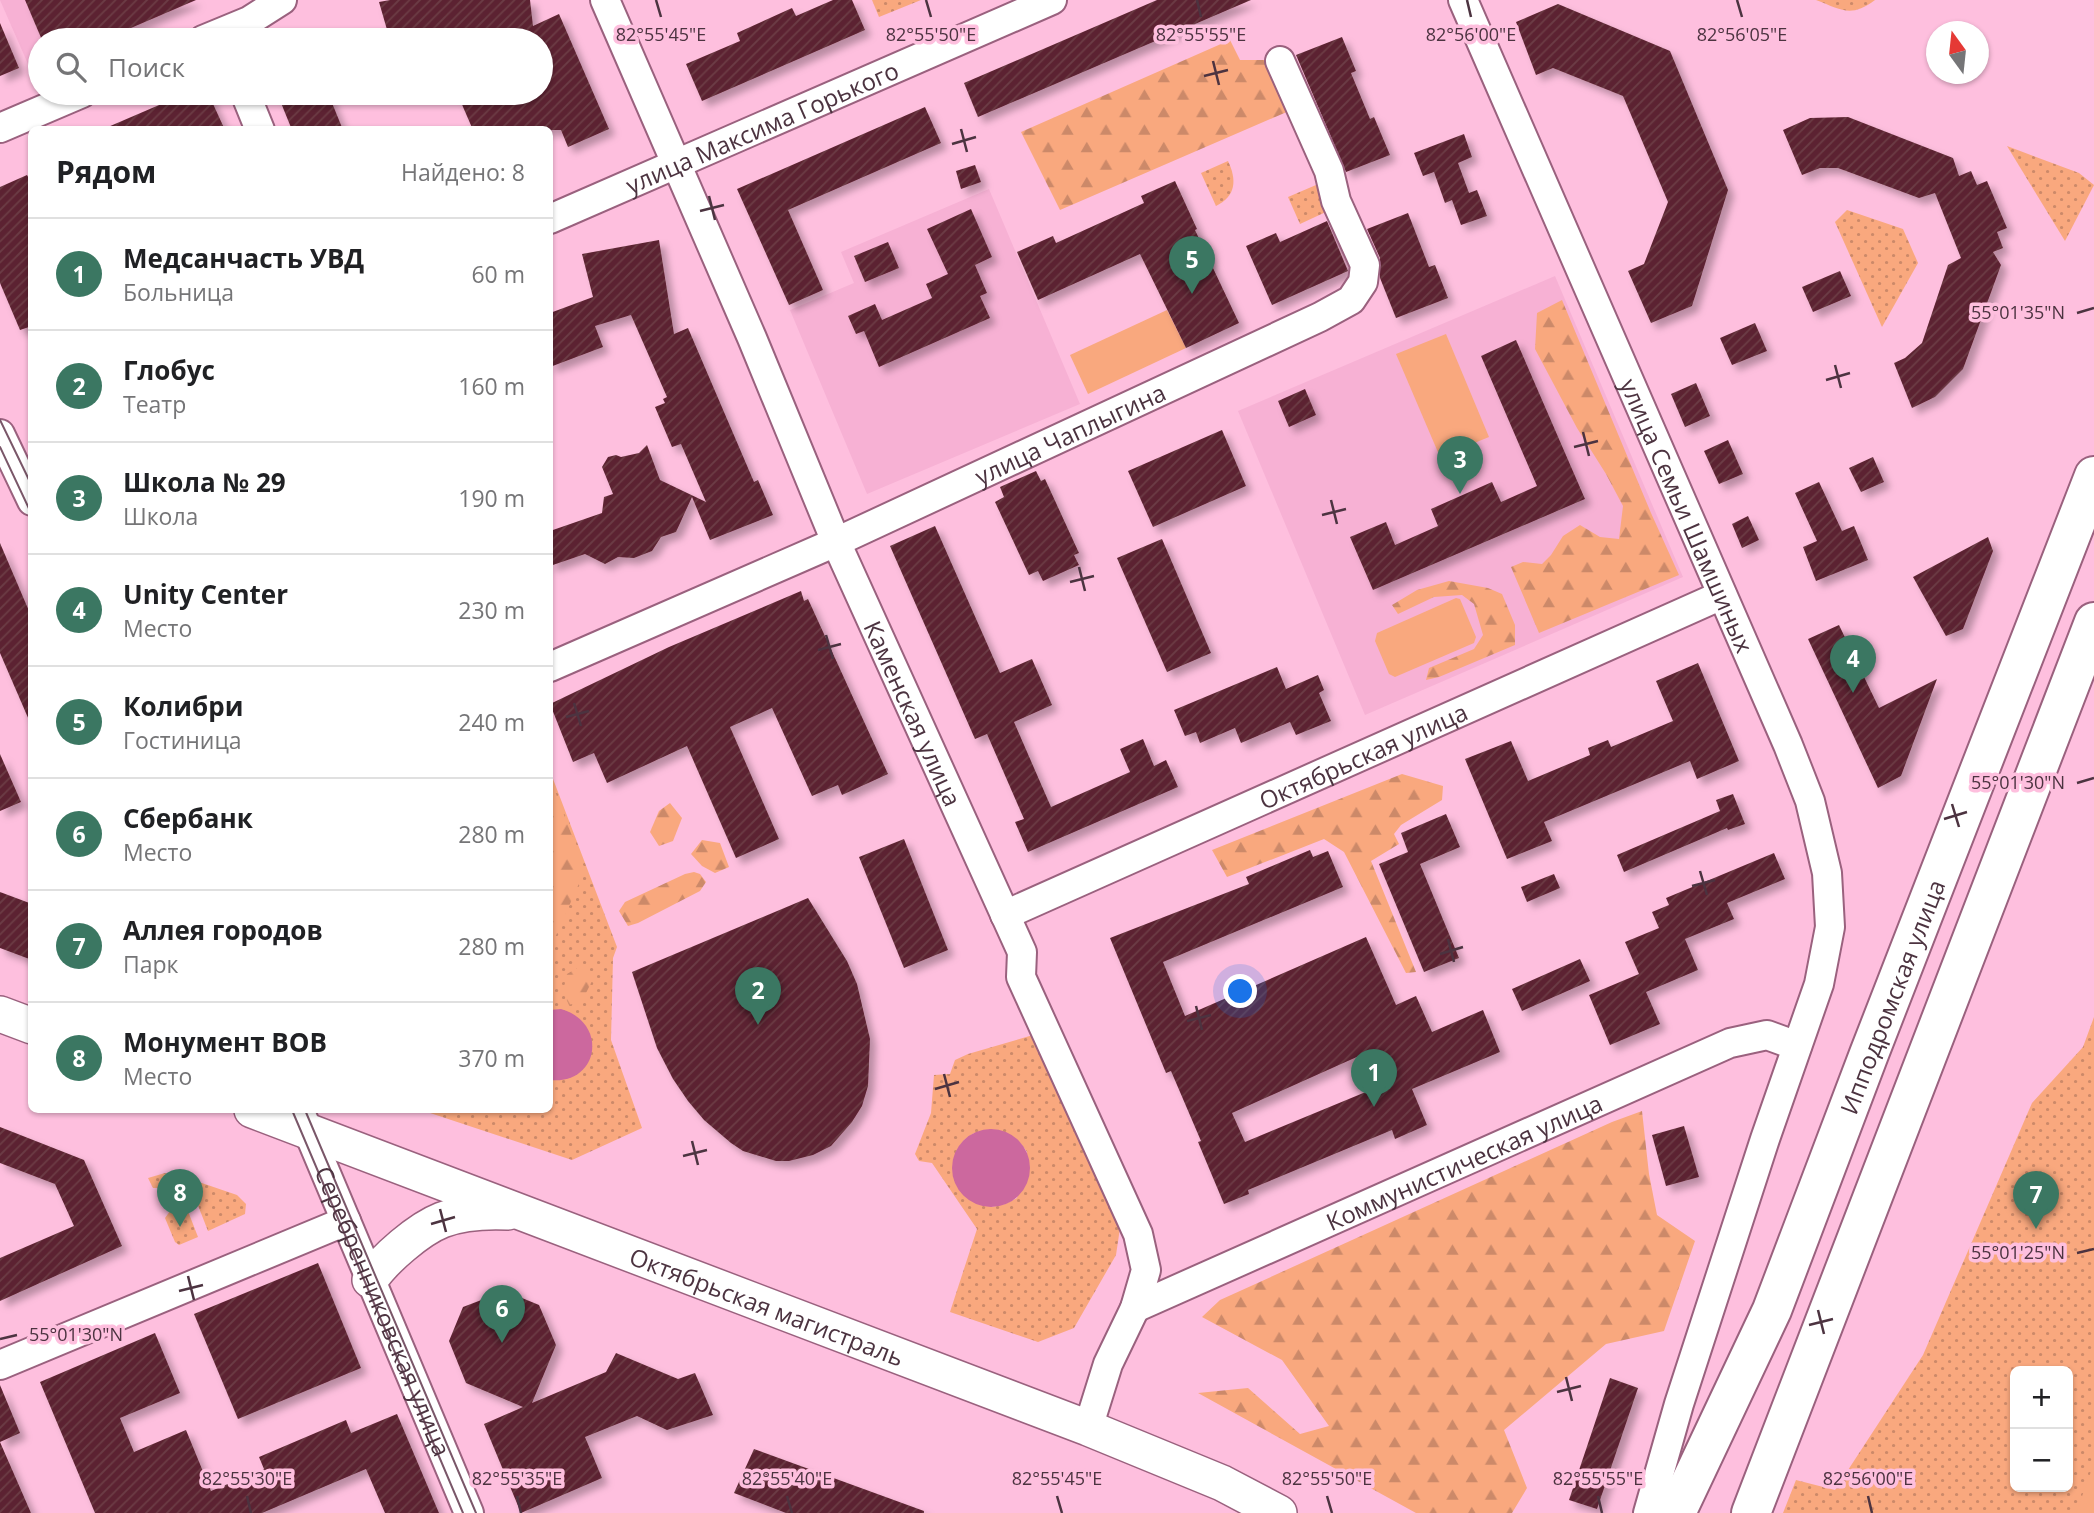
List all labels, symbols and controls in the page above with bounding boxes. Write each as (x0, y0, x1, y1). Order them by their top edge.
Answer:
north arrow (1926, 21, 1989, 84)
text: 82°55'45"E (616, 22, 706, 46)
text: 82°55'50"E (886, 22, 976, 46)
text: 82°55'55"E (1156, 22, 1246, 46)
text: 82°56'00"E (1426, 22, 1516, 46)
text: 82°56'05"E (1697, 22, 1787, 46)
search box (28, 28, 553, 105)
icon: search (52, 48, 90, 86)
text: Поиск (108, 49, 185, 85)
street label: улица Максима Горького (620, 53, 903, 201)
text: Рядом (56, 151, 156, 192)
text: Найдено: 8 (401, 156, 525, 188)
pin: 5 (1169, 236, 1215, 294)
text: Медсанчасть УВД (123, 240, 364, 276)
text: 1 (72, 258, 86, 290)
text: 60 m (471, 258, 525, 290)
text: Больница (123, 276, 234, 308)
text: 55°01'35"N (1971, 300, 2065, 324)
text: Глобус (123, 352, 215, 388)
text: 2 (72, 370, 86, 402)
text: 160 m (458, 370, 525, 402)
street label: улица Семьи Шамшиных (1613, 373, 1762, 658)
street label: улица Чаплыгина (969, 375, 1171, 492)
text: Театр (123, 388, 186, 420)
pin: 3 (1437, 436, 1483, 494)
text: Школа № 29 (123, 464, 286, 500)
text: 3 (72, 482, 86, 514)
text: 190 m (458, 482, 525, 514)
text: Школа (123, 500, 198, 532)
text: Unity Center (123, 576, 288, 612)
text: 4 (72, 594, 86, 626)
text: 230 m (458, 594, 525, 626)
text: Место (123, 612, 192, 644)
street label: Каменская улица (857, 615, 970, 811)
pin: 4 (1830, 635, 1876, 693)
text: Колибри (123, 688, 243, 724)
street label: Октябрьская улица (1254, 694, 1472, 816)
text: 5 (72, 706, 86, 738)
text: 240 m (458, 706, 525, 738)
text: Гостиница (123, 724, 242, 756)
text: 55°01'30"N (1971, 770, 2065, 794)
text: Сбербанк (123, 800, 253, 836)
text: 6 (72, 818, 86, 850)
text: 280 m (458, 818, 525, 850)
text: Место (123, 836, 192, 868)
street label: Ипподромская улица (1831, 874, 1952, 1119)
text: Аллея городов (123, 912, 323, 948)
text: 7 (72, 930, 86, 962)
text: 280 m (458, 930, 525, 962)
text: Парк (123, 948, 178, 980)
pin: 2 (735, 967, 781, 1025)
your location (1223, 974, 1257, 1008)
text: Монумент ВОВ (123, 1024, 327, 1060)
text: 8 (72, 1042, 86, 1074)
text: 370 m (458, 1042, 525, 1074)
pin: 1 (1351, 1049, 1397, 1107)
text: Место (123, 1060, 192, 1092)
street label: Коммунистическая улица (1321, 1086, 1607, 1237)
street label: Серебренниковская улица (308, 1161, 459, 1461)
pin: 8 (157, 1169, 203, 1227)
pin: 7 (2013, 1171, 2059, 1229)
street label: Октябрьская магистраль (625, 1239, 909, 1373)
text: 55°01'25"N (1971, 1240, 2065, 1264)
pin: 6 (479, 1285, 525, 1343)
text: 55°01'30"N (29, 1322, 123, 1346)
map controls (2010, 1366, 2073, 1492)
button: + (2010, 1366, 2073, 1429)
button: − (2010, 1429, 2073, 1492)
text: 82°55'30"E (202, 1466, 292, 1490)
text: 82°55'35"E (472, 1466, 562, 1490)
text: 82°55'40"E (742, 1466, 832, 1490)
text: 82°55'45"E (1012, 1466, 1102, 1490)
text: 82°55'50"E (1282, 1466, 1372, 1490)
text: 82°55'55"E (1553, 1466, 1643, 1490)
text: 82°56'00"E (1823, 1466, 1913, 1490)

